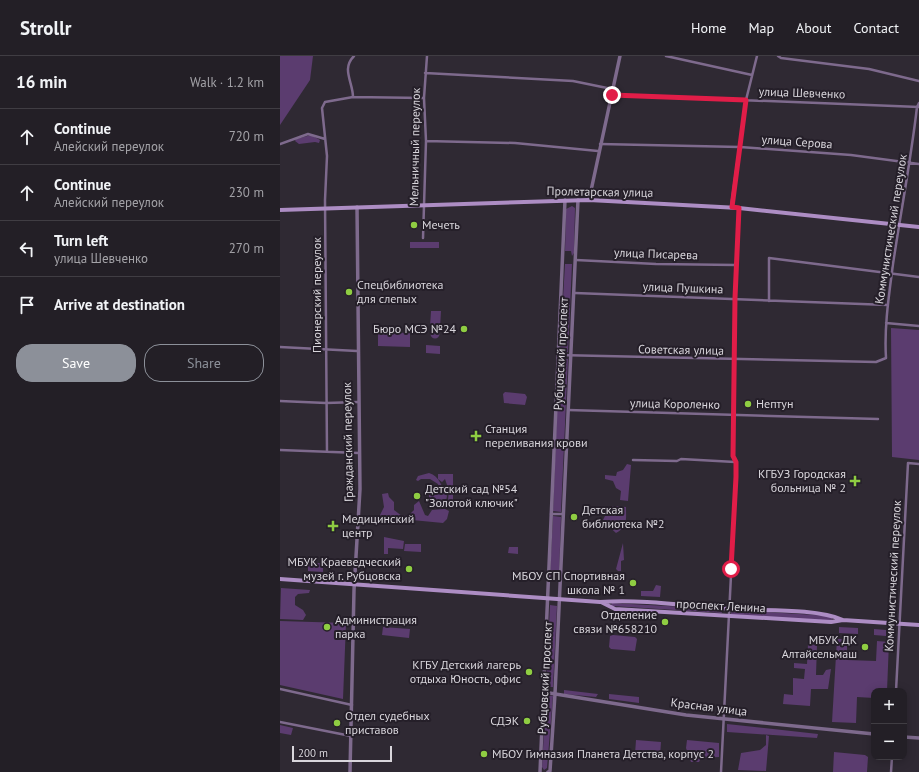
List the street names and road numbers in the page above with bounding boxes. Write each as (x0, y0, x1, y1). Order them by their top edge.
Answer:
street label: улица Шевченко (758, 83, 846, 102)
street label: Мельничный переулок (406, 87, 423, 206)
street label: улица Серова (761, 132, 833, 151)
street label: Коммунистический переулок (871, 153, 910, 305)
street label: Пролетарская улица (547, 183, 654, 200)
street label: Пионерский переулок (309, 237, 324, 353)
street label: улица Писарева (614, 245, 698, 262)
street label: улица Пушкина (642, 279, 724, 296)
street label: Рубцовский проспект (550, 297, 571, 411)
street label: Советская улица (638, 341, 724, 358)
street label: Гражданский переулок (339, 382, 356, 502)
street label: улица Короленко (630, 395, 720, 412)
street label: Коммунистический переулок (881, 500, 904, 652)
street label: проспект Ленина (676, 596, 766, 615)
street label: Рубцовский проспект (534, 621, 555, 735)
street label: Красная улица (670, 694, 748, 719)

